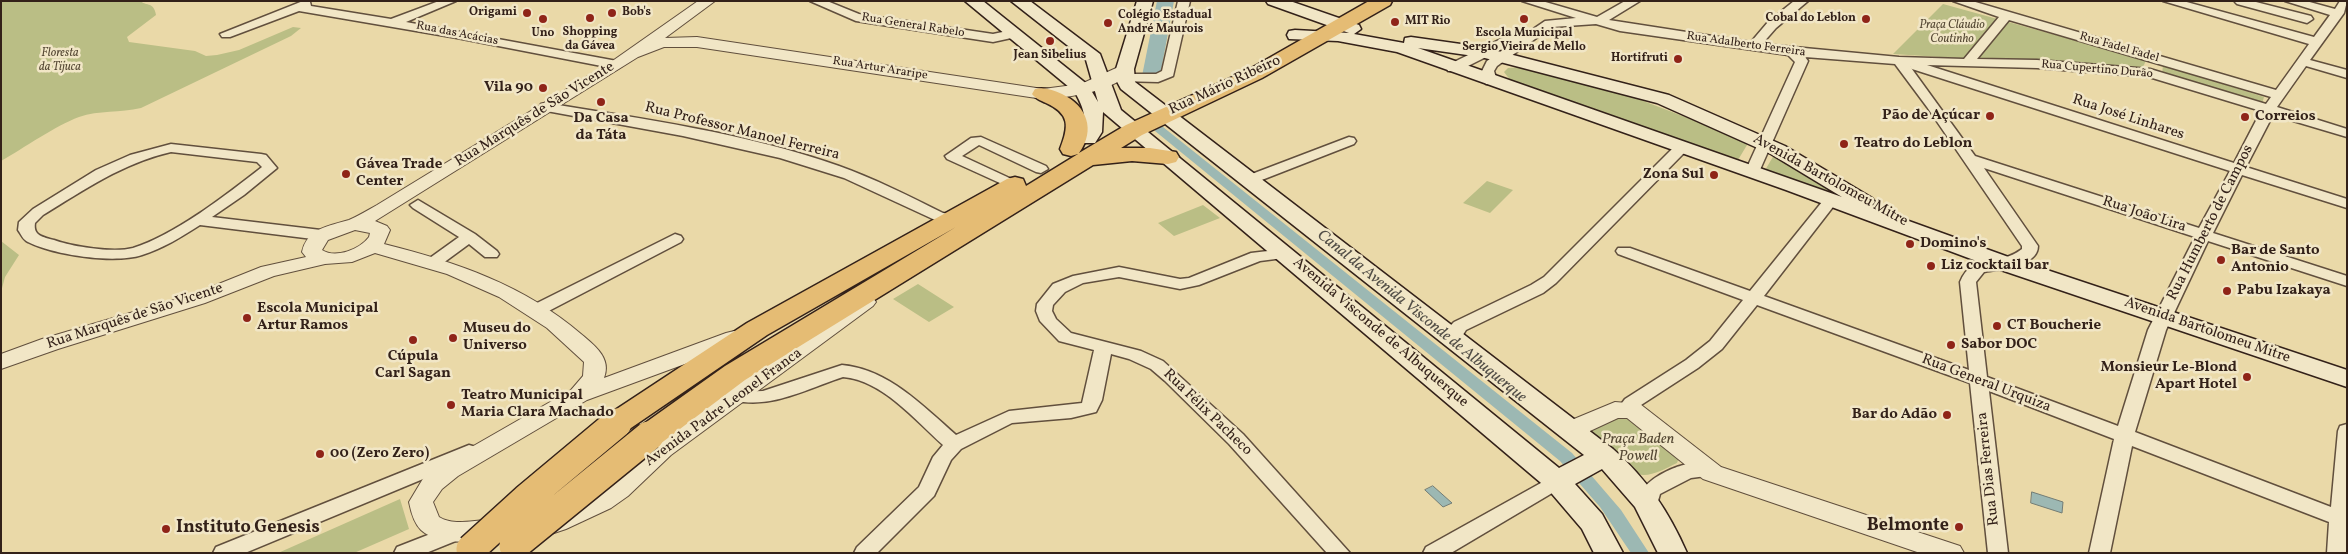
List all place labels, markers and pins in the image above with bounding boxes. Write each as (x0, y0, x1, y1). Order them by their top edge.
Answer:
place label: Origami (469, 6, 517, 20)
place label: Bob's (622, 6, 651, 20)
marker: Origami (521, 7, 533, 19)
marker: Bob's (606, 7, 618, 19)
place label: Colégio Estadual André Maurois (1118, 9, 1212, 37)
marker: Shopping da Gávea (584, 12, 596, 24)
place label: Cobal do Leblon (1765, 12, 1856, 26)
marker: Uno (537, 13, 549, 25)
marker: Escola Municipal Sergio Vieira de Mello (1518, 13, 1530, 25)
marker: Cobal do Leblon (1860, 13, 1872, 25)
place label: MIT Rio (1405, 15, 1450, 29)
marker: MIT Rio (1389, 16, 1401, 28)
marker: Colégio Estadual André Maurois (1102, 17, 1114, 29)
place label: Shopping da Gávea (563, 26, 617, 54)
place label: Uno (532, 27, 554, 41)
place label: Escola Municipal Sergio Vieira de Mello (1462, 27, 1586, 55)
marker: Jean Sibelius (1044, 35, 1056, 47)
place label: Jean Sibelius (1014, 49, 1086, 63)
place label: Hortifruti (1611, 52, 1668, 66)
marker: Hortifruti (1672, 53, 1684, 65)
place label: Vila 90 (484, 79, 533, 97)
marker: Vila 90 (537, 82, 549, 94)
marker: Da Casa da Táta (595, 96, 607, 108)
place label: Pão de Açúcar (1882, 107, 1980, 125)
place label: Correios (2255, 108, 2316, 126)
place label: Da Casa da Táta (573, 110, 629, 145)
marker: Pão de Açúcar (1984, 110, 1996, 122)
marker: Correios (2239, 111, 2251, 123)
place label: Teatro do Leblon (1854, 135, 1972, 153)
marker: Teatro do Leblon (1838, 138, 1850, 150)
place label: Gávea Trade Center (356, 156, 442, 191)
place label: Zona Sul (1643, 166, 1704, 184)
marker: Gávea Trade Center (340, 168, 352, 180)
marker: Zona Sul (1708, 169, 1720, 181)
place label: Domino's (1920, 235, 1986, 253)
marker: Domino's (1904, 238, 1916, 250)
place label: Bar de Santo Antonio (2231, 242, 2320, 277)
marker: Bar de Santo Antonio (2215, 254, 2227, 266)
place label: Liz cocktail bar (1941, 257, 2049, 275)
marker: Liz cocktail bar (1925, 260, 1937, 272)
place label: Pabu Izakaya (2237, 282, 2331, 300)
marker: Pabu Izakaya (2221, 285, 2233, 297)
place label: Escola Municipal Artur Ramos (257, 300, 378, 335)
marker: Escola Municipal Artur Ramos (241, 312, 253, 324)
place label: CT Boucherie (2007, 317, 2101, 335)
place label: Museu do Universo (463, 320, 531, 355)
marker: CT Boucherie (1991, 320, 2003, 332)
marker: Museu do Universo (447, 332, 459, 344)
marker: Cúpula Carl Sagan (407, 334, 419, 346)
place label: Sabor DOC (1961, 336, 2037, 354)
marker: Sabor DOC (1945, 339, 1957, 351)
place label: Cúpula Carl Sagan (375, 348, 451, 383)
place label: Monsieur Le-Blond Apart Hotel (2101, 359, 2237, 394)
marker: Monsieur Le-Blond Apart Hotel (2241, 371, 2253, 383)
place label: Teatro Municipal Maria Clara Machado (461, 387, 614, 422)
marker: Teatro Municipal Maria Clara Machado (445, 399, 457, 411)
place label: Bar do Adão (1852, 406, 1937, 424)
marker: Bar do Adão (1941, 409, 1953, 421)
place label: 00 (Zero Zero) (330, 445, 429, 463)
marker: 00 (Zero Zero) (314, 448, 326, 460)
place label: Belmonte (1867, 516, 1949, 538)
place label: Instituto Genesis (176, 518, 320, 540)
marker: Belmonte (1953, 521, 1965, 533)
marker: Instituto Genesis (160, 523, 172, 535)

